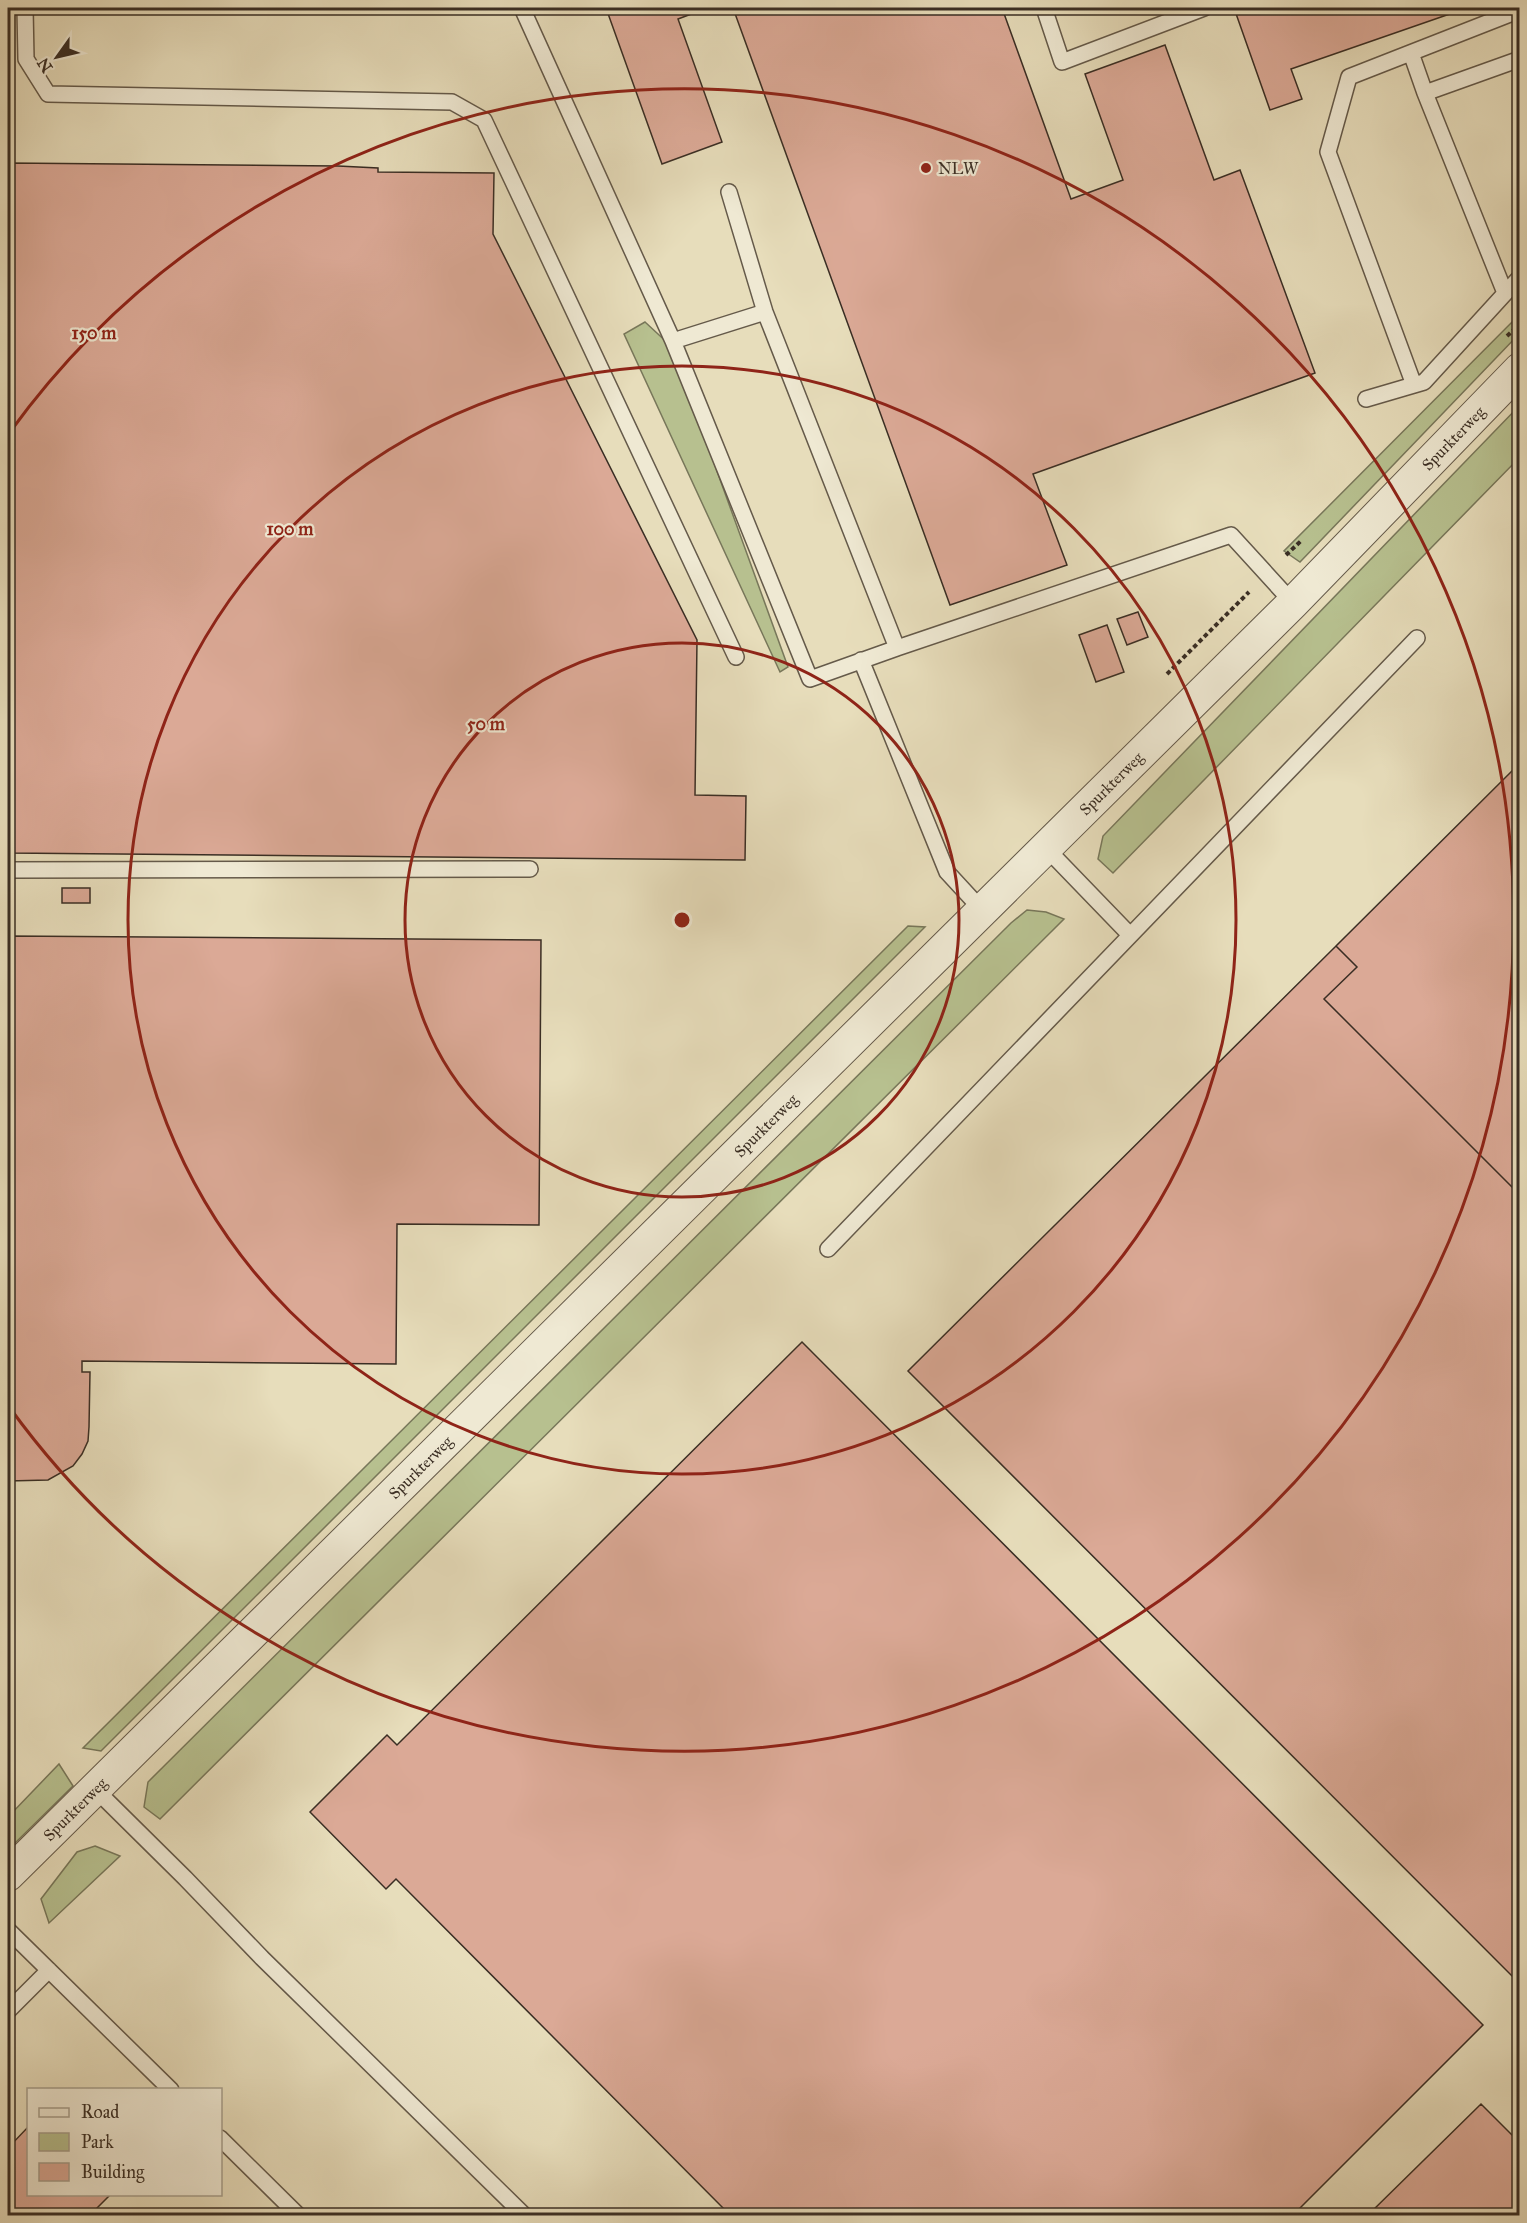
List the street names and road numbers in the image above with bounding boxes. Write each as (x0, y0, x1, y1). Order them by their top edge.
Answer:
street label: Spurkterweg (1418, 402, 1490, 474)
street label: Spurkterweg (1075, 747, 1148, 819)
street label: Spurkterweg (730, 1089, 802, 1161)
street label: Spurkterweg (384, 1431, 457, 1503)
street label: Spurkterweg (39, 1773, 112, 1844)

